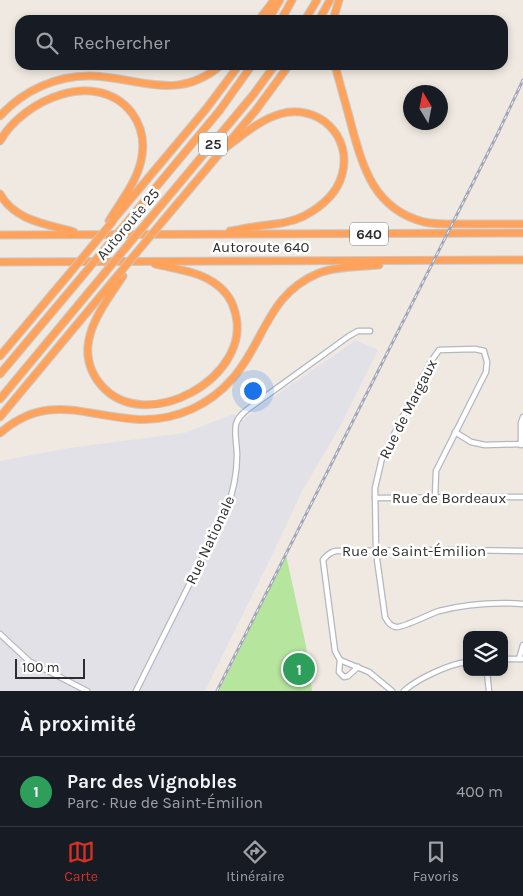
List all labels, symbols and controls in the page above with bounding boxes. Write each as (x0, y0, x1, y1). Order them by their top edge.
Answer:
search box (15, 15, 508, 70)
icon: search (33, 29, 61, 57)
text: Rechercher (73, 32, 170, 54)
north arrow (403, 85, 448, 130)
road number: 25 (199, 132, 227, 156)
street label: Autoroute 25 (93, 184, 163, 264)
road number: 640 (350, 222, 388, 245)
street label: Autoroute 640 (212, 238, 310, 256)
street label: Rue de Margaux (375, 356, 441, 462)
your location (240, 378, 266, 404)
street label: Rue de Bordeaux (392, 489, 506, 507)
street label: Rue Nationale (182, 493, 238, 587)
street label: Rue de Saint-Émilion (342, 542, 486, 560)
map controls (463, 631, 508, 676)
button: layers (463, 631, 508, 676)
pin: 1 (283, 650, 315, 688)
scale bar (15, 656, 85, 679)
text: 100 m (22, 659, 60, 676)
text: À proximité (20, 712, 136, 736)
text: Parc des Vignobles (67, 771, 237, 793)
text: 1 (33, 782, 39, 801)
text: 400 m (456, 782, 503, 801)
text: Parc · Rue de Saint-Émilion (67, 793, 263, 812)
tab: Carte (64, 838, 98, 885)
tab: Itinéraire (226, 838, 284, 885)
tab: Favoris (413, 838, 459, 885)

